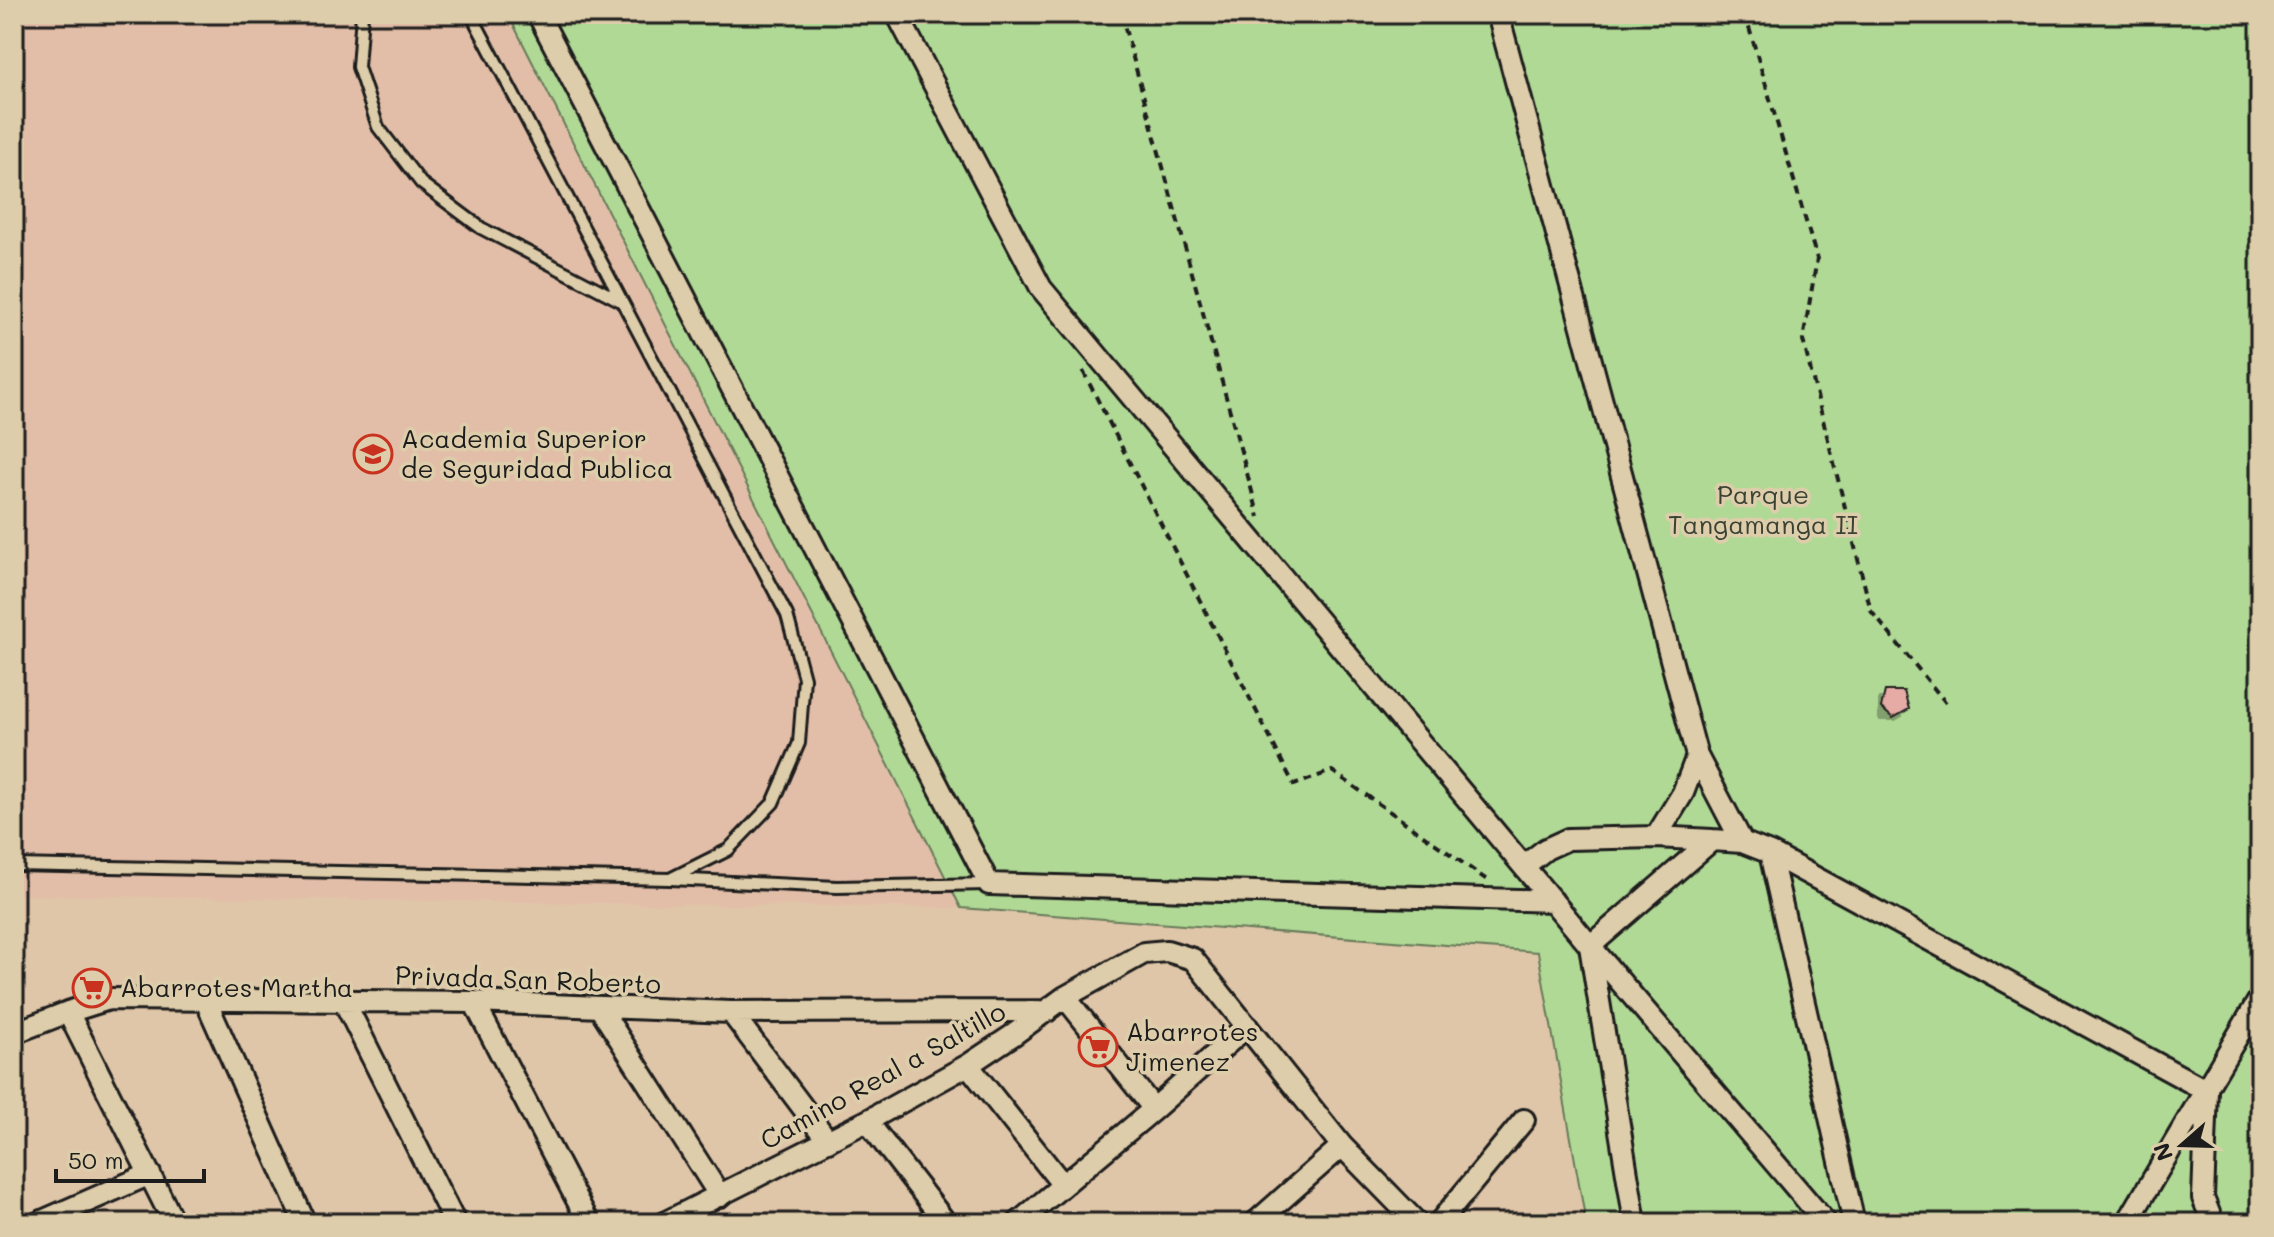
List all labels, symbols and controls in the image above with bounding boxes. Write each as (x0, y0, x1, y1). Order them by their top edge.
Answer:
place label: Academia Superior de Seguridad Publica (401, 421, 673, 485)
school or university icon: Academia Superior de Seguridad Publica (352, 433, 394, 475)
park label: Parque Tangamanga II (1668, 477, 1858, 541)
street label: Privada San Roberto (394, 957, 662, 1001)
supermarket icon: Abarrotes Martha (71, 967, 113, 1009)
place label: Abarrotes Martha (120, 970, 353, 1004)
street label: Camino Real a Saltillo (754, 994, 1011, 1157)
place label: Abarrotes Jimenez (1126, 1014, 1258, 1078)
supermarket icon: Abarrotes Jimenez (1077, 1026, 1119, 1068)
north arrow (2142, 1105, 2222, 1185)
scale bar (56, 1133, 204, 1183)
text: N (2146, 1139, 2179, 1165)
text: 50 m (68, 1144, 124, 1175)

